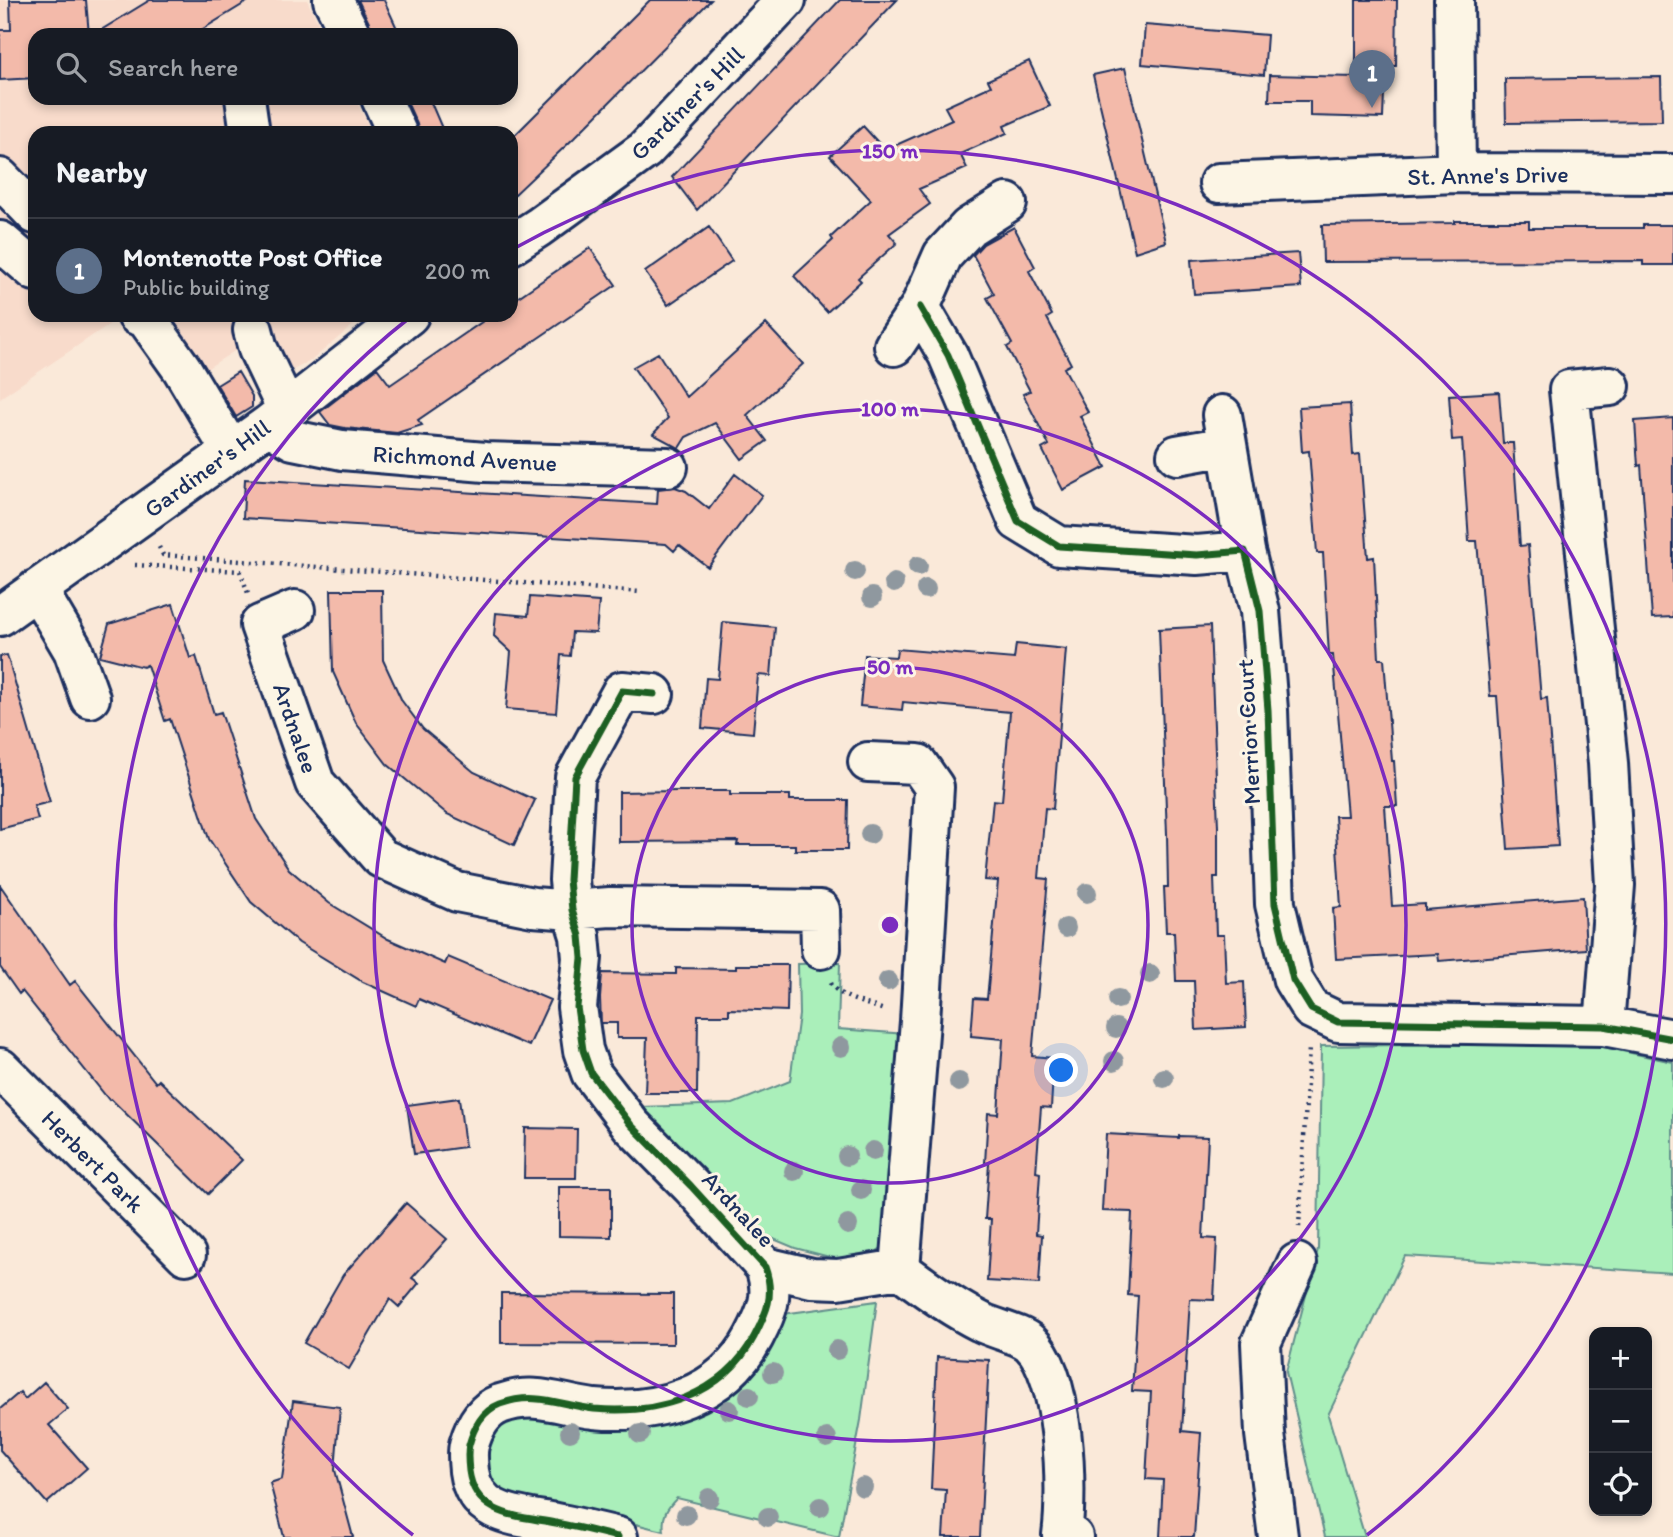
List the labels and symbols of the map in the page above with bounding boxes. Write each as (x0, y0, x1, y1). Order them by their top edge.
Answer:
street label: Gardiner's Hill (624, 40, 750, 166)
pin: 1 (1349, 50, 1395, 108)
text: 150 m (862, 138, 918, 163)
street label: St. Anne's Drive (1407, 159, 1569, 191)
text: 100 m (861, 396, 919, 421)
street label: Gardiner's Hill (138, 412, 276, 524)
street label: Richmond Avenue (372, 439, 558, 477)
text: 50 m (867, 654, 914, 679)
street label: Merrion Court (1230, 659, 1266, 805)
street label: Ardnalee (267, 679, 325, 777)
centre of rings (878, 913, 902, 937)
your location (1044, 1053, 1078, 1087)
street label: Herbert Park (36, 1104, 151, 1219)
street label: Ardnalee (696, 1165, 782, 1253)

